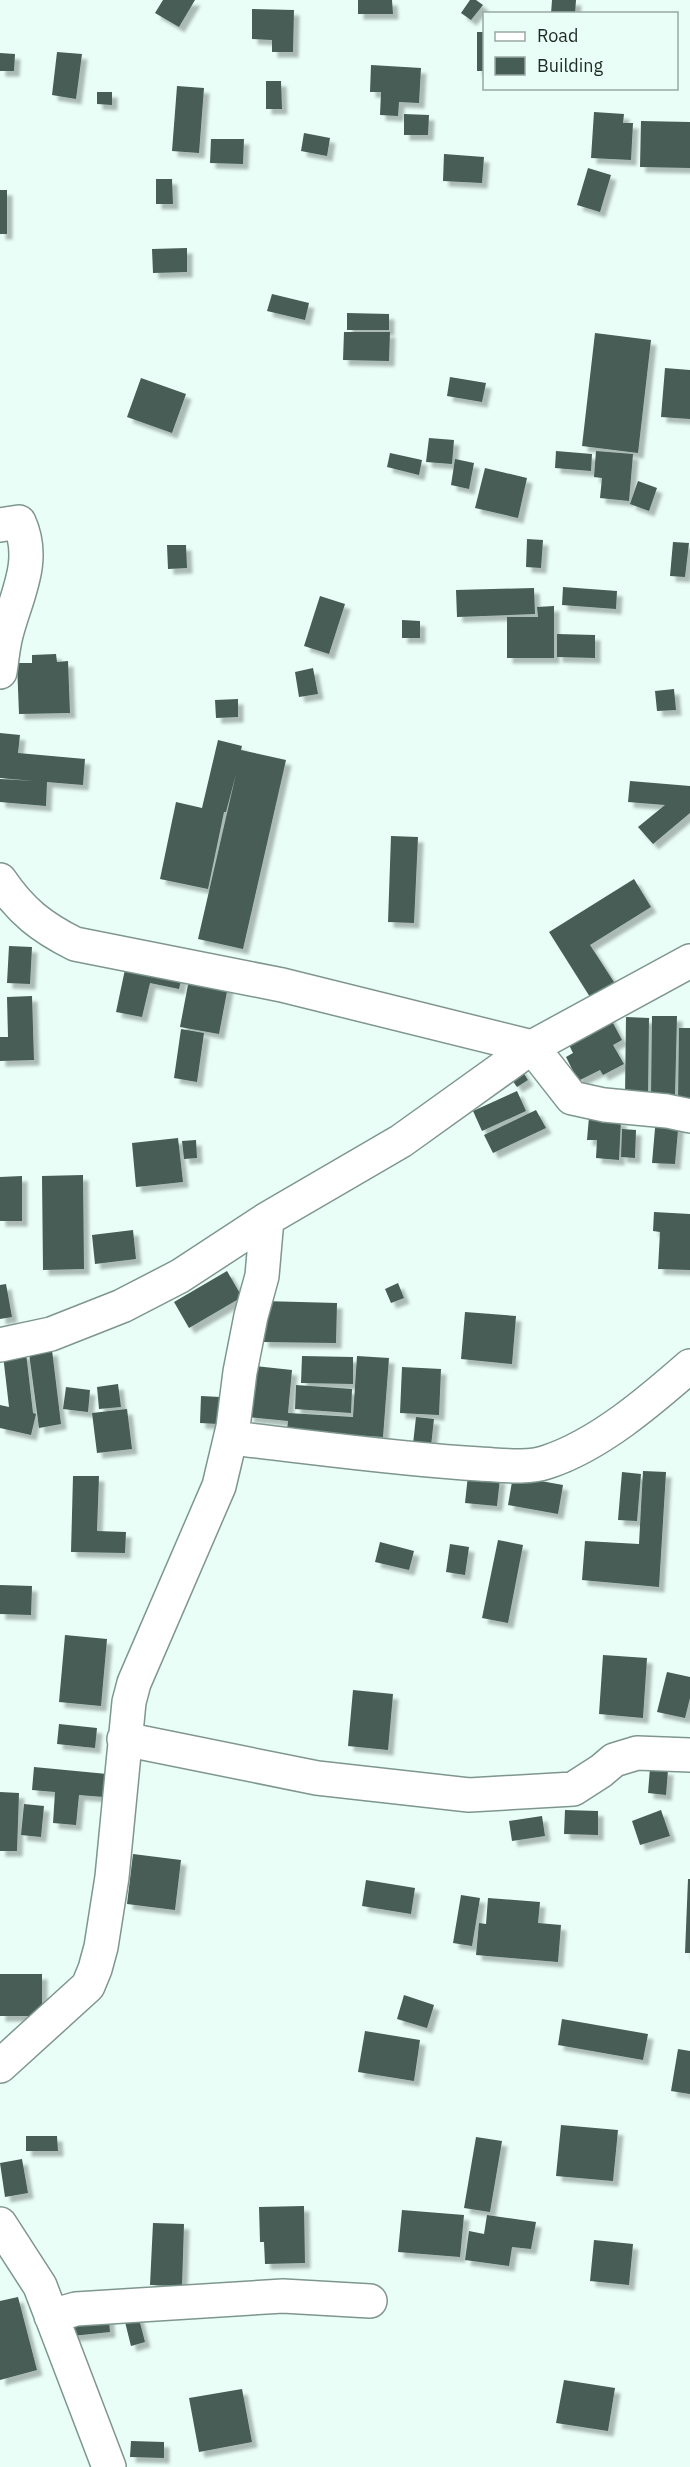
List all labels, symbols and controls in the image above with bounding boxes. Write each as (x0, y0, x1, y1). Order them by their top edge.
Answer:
legend (483, 12, 678, 90)
text: Road (537, 24, 578, 47)
text: Building (537, 54, 604, 77)

